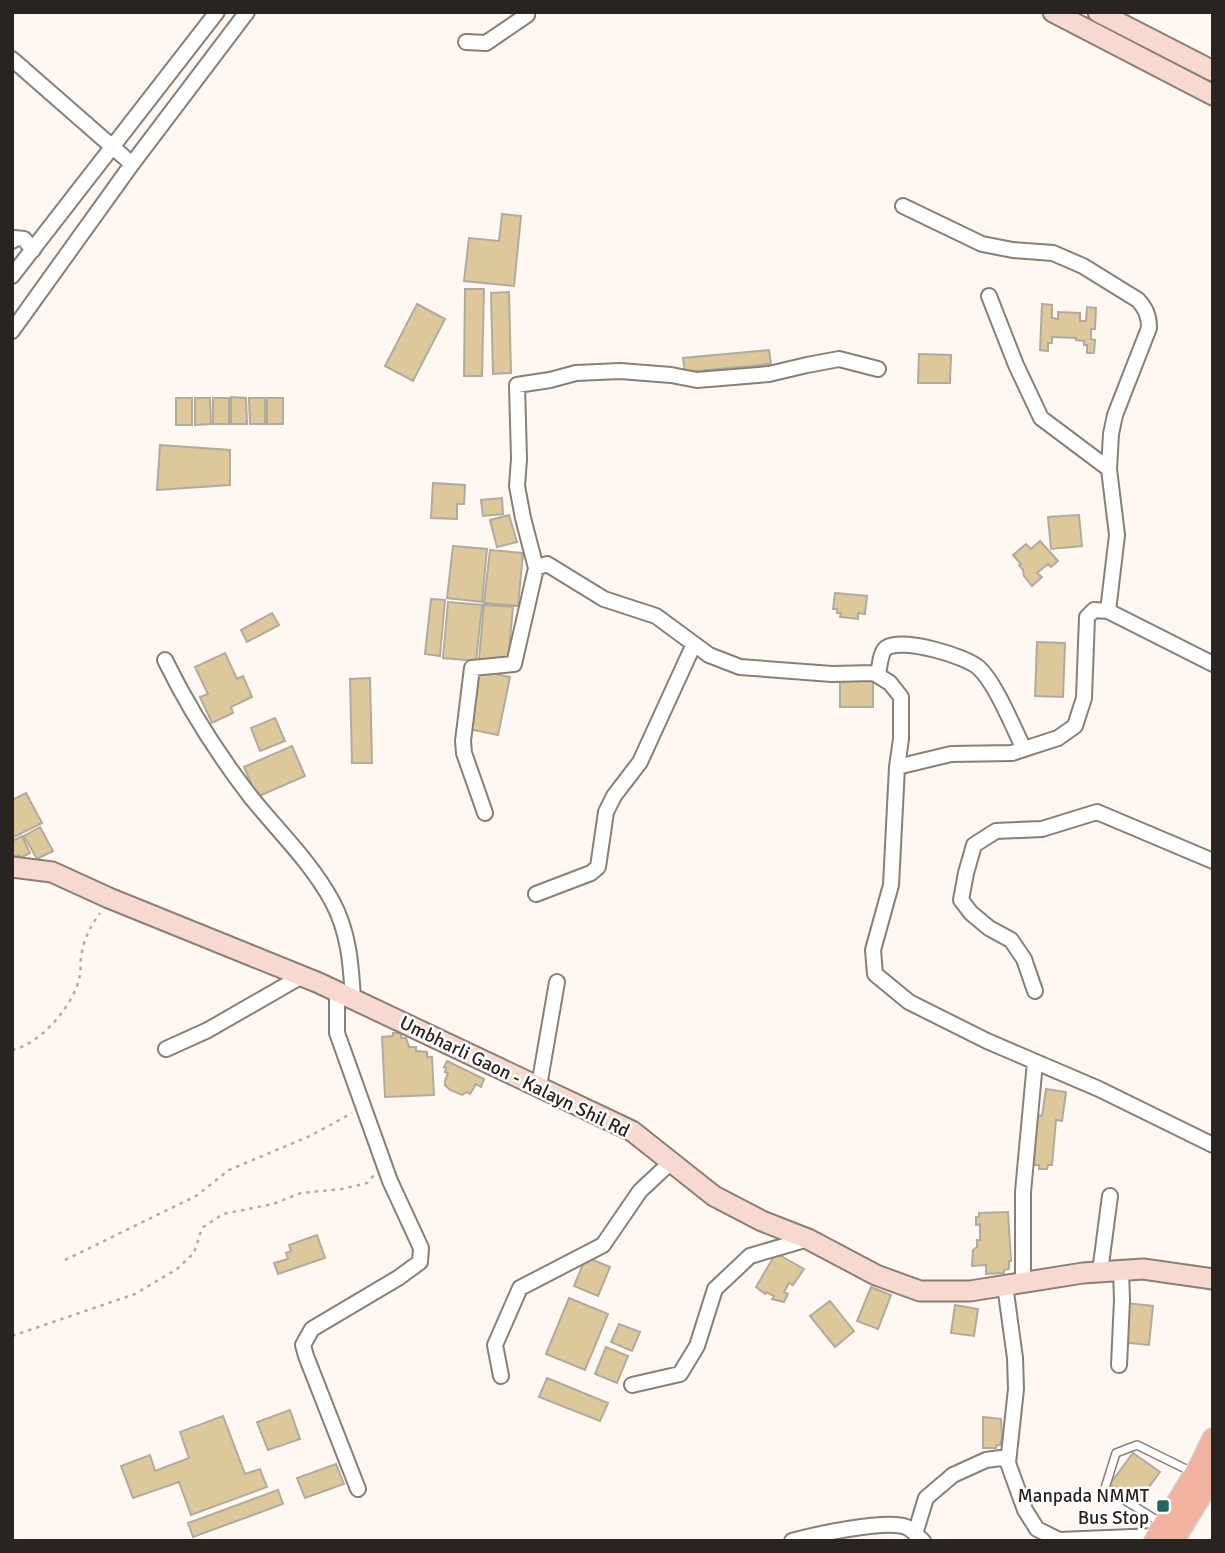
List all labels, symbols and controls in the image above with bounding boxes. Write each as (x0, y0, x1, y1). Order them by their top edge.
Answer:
street label: Umbharli Gaon - Kalayn Shil Rd (396, 1011, 634, 1143)
place label: Manpada NMMT Bus Stop (1017, 1484, 1150, 1530)
marker: Manpada NMMT Bus Stop (1155, 1498, 1171, 1514)

